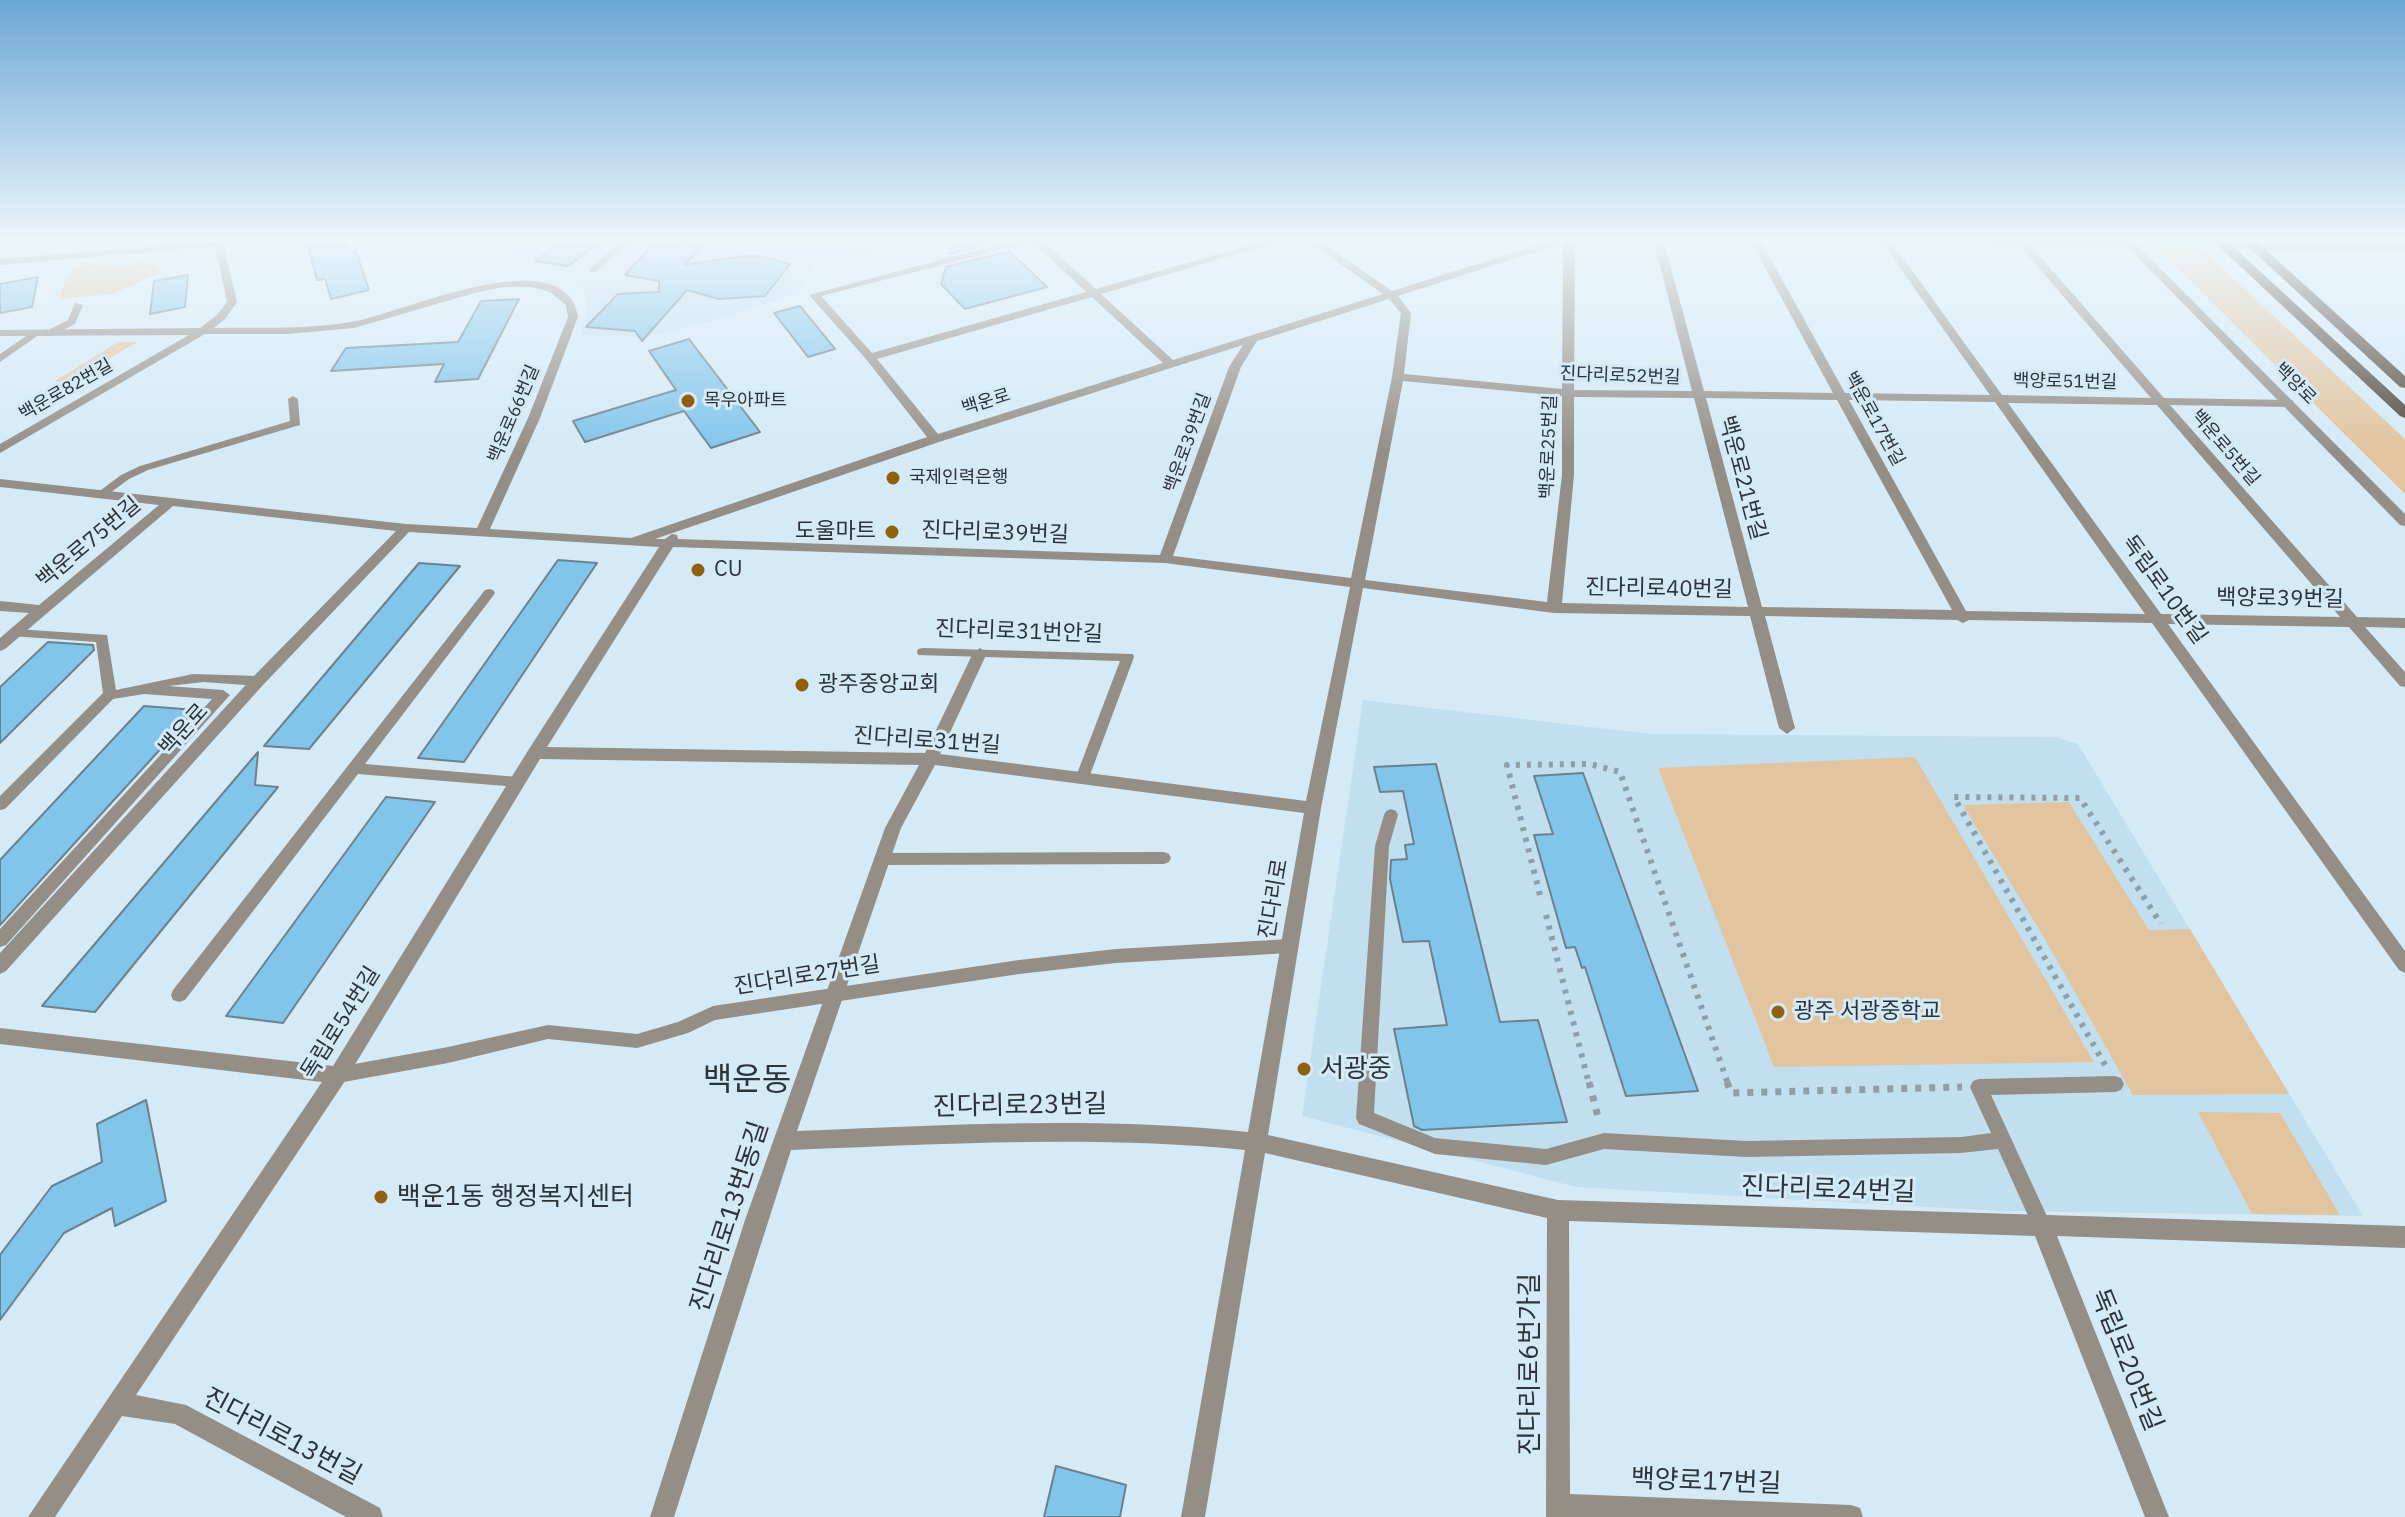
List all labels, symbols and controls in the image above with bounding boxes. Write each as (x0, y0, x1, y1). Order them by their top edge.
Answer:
street label: 백운로82번길 (15, 355, 117, 425)
street label: 백양로 (2270, 359, 2320, 409)
street label: 백운로66번길 (484, 362, 544, 466)
street label: 진다리로52번길 (1559, 363, 1681, 389)
street label: 백운로17번길 (1839, 368, 1909, 470)
street label: 백양로51번길 (2013, 370, 2117, 394)
street label: 백운로 (959, 384, 1013, 420)
place label: 목우아파트 (704, 390, 787, 412)
street label: 백운로39번길 (1160, 390, 1216, 496)
marker: 목우아파트 (679, 392, 697, 410)
street label: 백운로25번길 (1536, 394, 1562, 500)
street label: 백운로5번길 (2186, 406, 2264, 490)
street label: 백운로21번길 (1713, 413, 1771, 543)
place label: 국제인력은행 (909, 467, 1008, 489)
marker: 국제인력은행 (884, 469, 902, 487)
street label: 백운로75번길 (32, 492, 146, 594)
street label: 진다리로39번길 (921, 517, 1069, 549)
place label: 도울마트 (795, 519, 876, 545)
marker: 도울마트 (883, 523, 901, 541)
street label: 독립로10번길 (2116, 531, 2212, 649)
place label: CU (714, 557, 743, 583)
marker: CU (689, 561, 707, 579)
street label: 진다리로40번길 (1585, 575, 1733, 603)
street label: 백양로39번길 (2216, 585, 2344, 613)
street label: 진다리로31번안길 (935, 616, 1103, 648)
place label: 광주중앙교회 (818, 672, 939, 698)
marker: 광주중앙교회 (793, 676, 811, 694)
street label: 백운로 (154, 699, 214, 761)
street label: 진다리로31번길 (852, 723, 1002, 759)
street label: 진다리로 (1254, 857, 1294, 941)
street label: 진다리로27번길 (732, 951, 882, 1001)
street label: 독립로54번길 (296, 962, 386, 1084)
place label: 광주 서광중학교 (1794, 999, 1941, 1025)
marker: 광주 서광중학교 (1769, 1003, 1787, 1021)
place label: 서광중 (1320, 1053, 1392, 1085)
marker: 서광중 (1295, 1060, 1313, 1078)
district label: 백운동 (703, 1062, 791, 1100)
street label: 진다리로23번길 (932, 1089, 1108, 1123)
street label: 진다리로13번동길 (684, 1118, 776, 1316)
street label: 진다리로24번길 (1740, 1171, 1916, 1209)
place label: 백운1동 행정복지센터 (397, 1181, 634, 1213)
marker: 백운1동 행정복지센터 (372, 1188, 390, 1206)
street label: 진다리로6번가길 (1514, 1272, 1546, 1456)
street label: 독립로20번길 (2083, 1284, 2169, 1436)
street label: 진다리로13번길 (198, 1382, 366, 1492)
street label: 백양로17번길 (1630, 1464, 1782, 1500)

